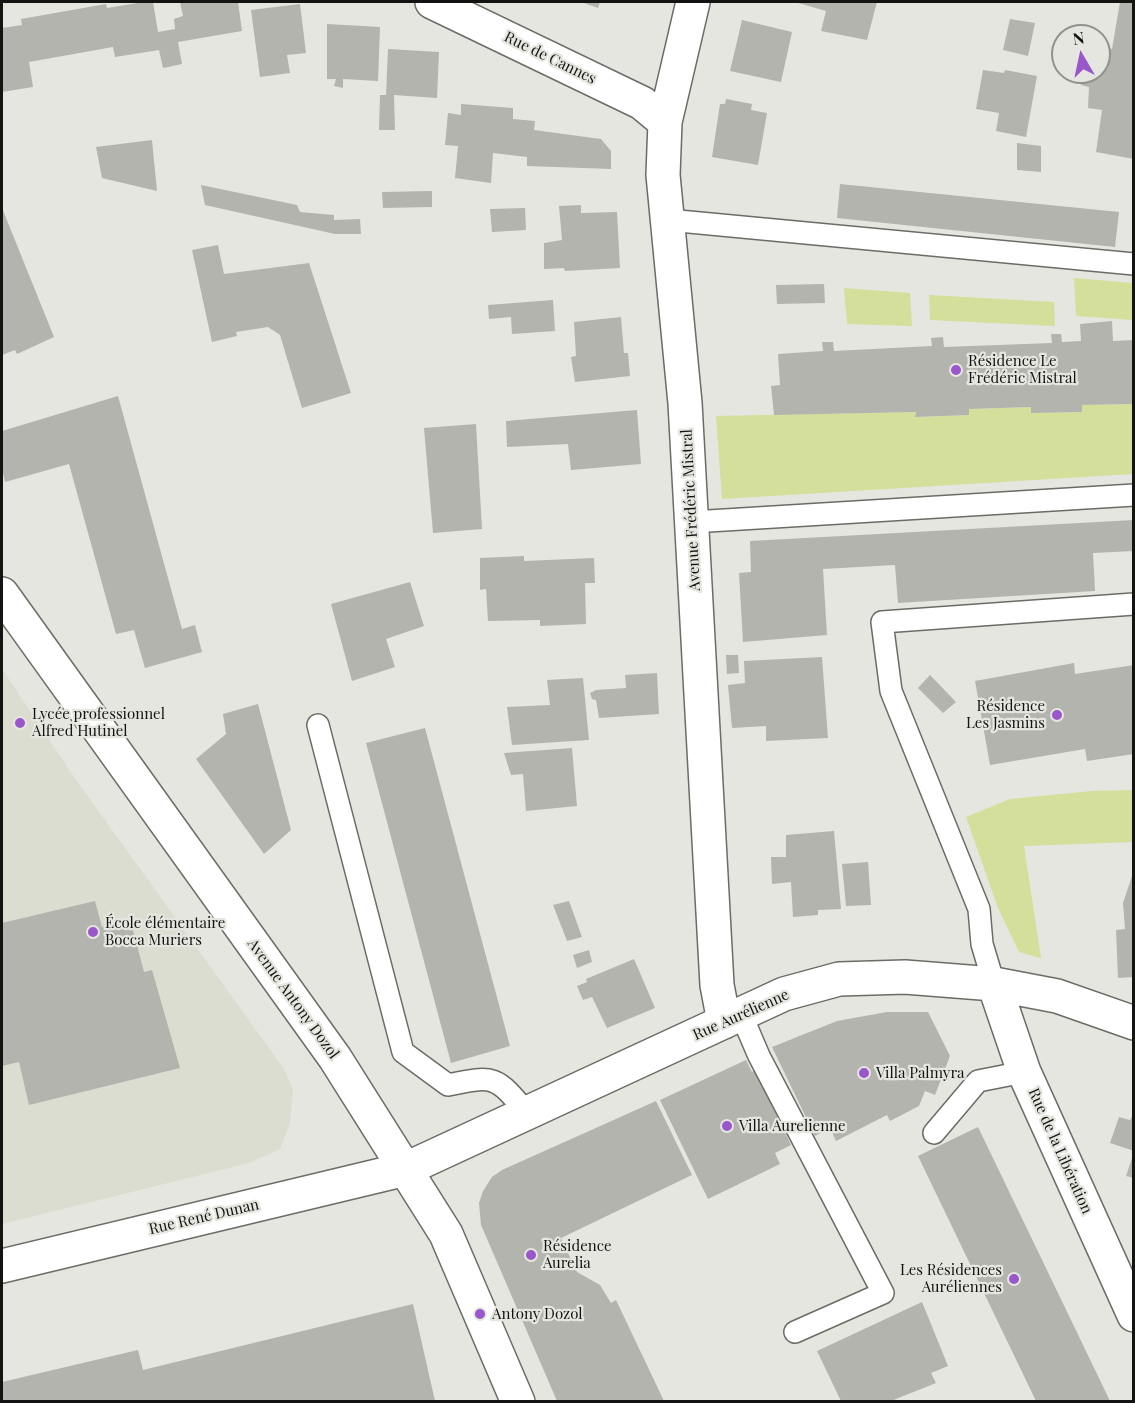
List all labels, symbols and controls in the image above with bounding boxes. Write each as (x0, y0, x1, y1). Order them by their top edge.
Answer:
north arrow (1051, 24, 1111, 84)
text: N (1071, 26, 1086, 49)
street label: Rue de Cannes (501, 28, 599, 88)
place label: Résidence Le Frédéric Mistral (968, 352, 1077, 387)
marker: Résidence Le Frédéric Mistral (949, 363, 963, 377)
street label: Avenue Frédéric Mistral (678, 429, 704, 591)
place label: Résidence Les Jasmins (966, 697, 1045, 732)
place label: Lycée professionnel Alfred Hutinel (32, 705, 165, 740)
marker: Résidence Les Jasmins (1050, 708, 1064, 722)
marker: Lycée professionnel Alfred Hutinel (13, 716, 27, 730)
place label: École élémentaire Bocca Muriers (105, 914, 225, 949)
marker: École élémentaire Bocca Muriers (86, 925, 100, 939)
street label: Avenue Antony Dozol (243, 936, 343, 1062)
street label: Rue Aurélienne (690, 986, 792, 1044)
place label: Villa Palmyra (876, 1064, 965, 1082)
marker: Villa Palmyra (857, 1066, 871, 1080)
street label: Rue de la Libération (1024, 1085, 1096, 1217)
place label: Villa Aurelienne (739, 1117, 846, 1135)
marker: Villa Aurelienne (720, 1119, 734, 1133)
street label: Rue René Dunan (147, 1196, 261, 1238)
place label: Résidence Aurelia (543, 1237, 612, 1272)
marker: Résidence Aurelia (524, 1248, 538, 1262)
place label: Les Résidences Auréliennes (900, 1261, 1002, 1296)
marker: Les Résidences Auréliennes (1007, 1272, 1021, 1286)
place label: Antony Dozol (492, 1305, 583, 1323)
marker: Antony Dozol (473, 1307, 487, 1321)

